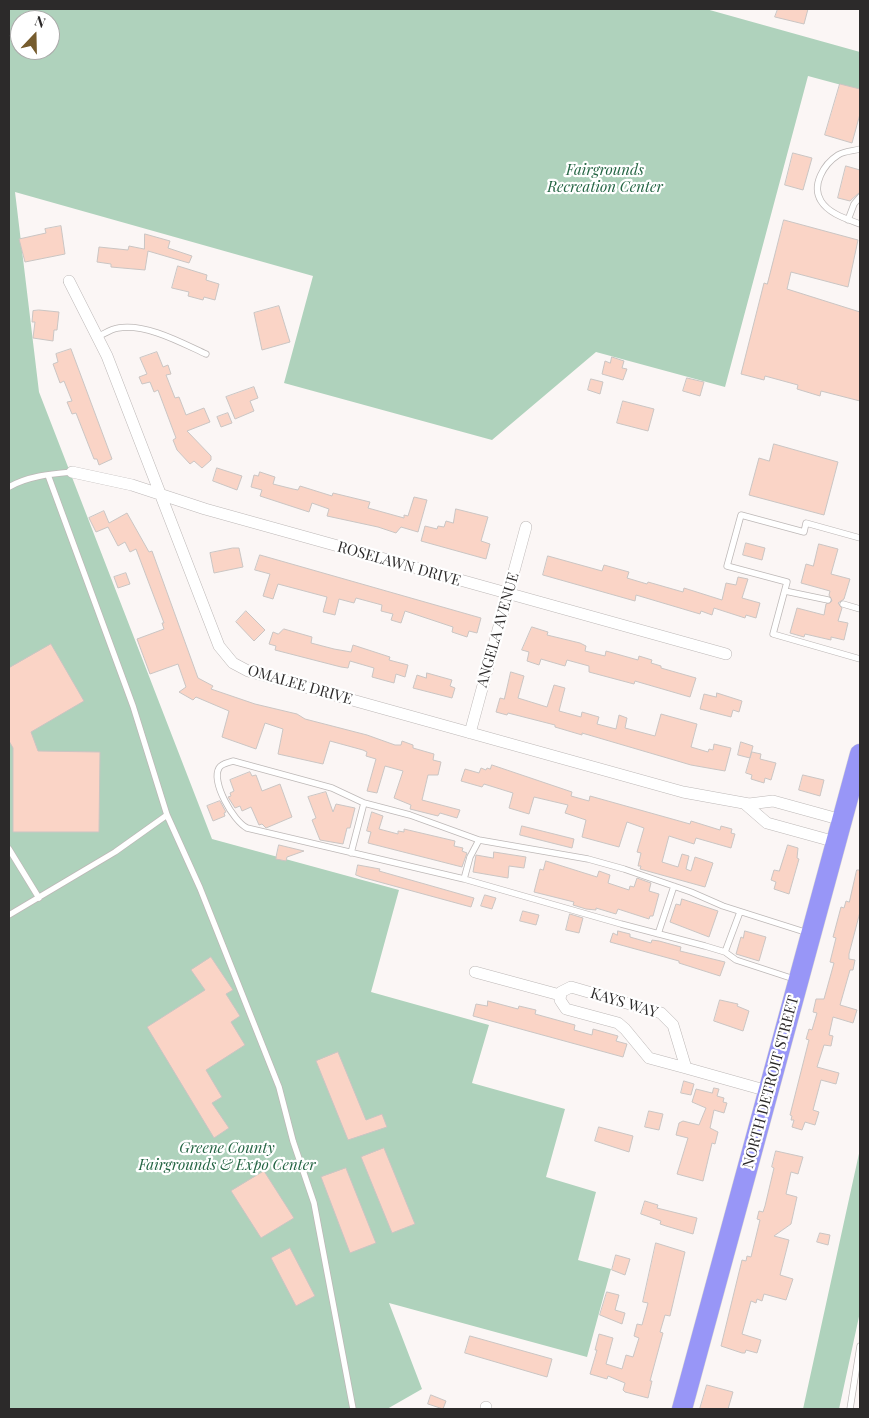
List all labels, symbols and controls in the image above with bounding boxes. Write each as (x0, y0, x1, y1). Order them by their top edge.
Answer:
north arrow (10, 10, 60, 60)
text: N (32, 11, 48, 32)
park label: Fairgrounds Recreation Center (547, 161, 663, 196)
street label: ROSELAWN DRIVE (335, 538, 463, 590)
street label: ANGELA AVENUE (473, 571, 523, 689)
street label: OMALEE DRIVE (246, 661, 354, 709)
street label: KAYS WAY (588, 984, 660, 1022)
street label: NORTH DETROIT STREET (739, 994, 803, 1170)
park label: Greene County Fairgrounds & Expo Center (138, 1139, 316, 1174)

